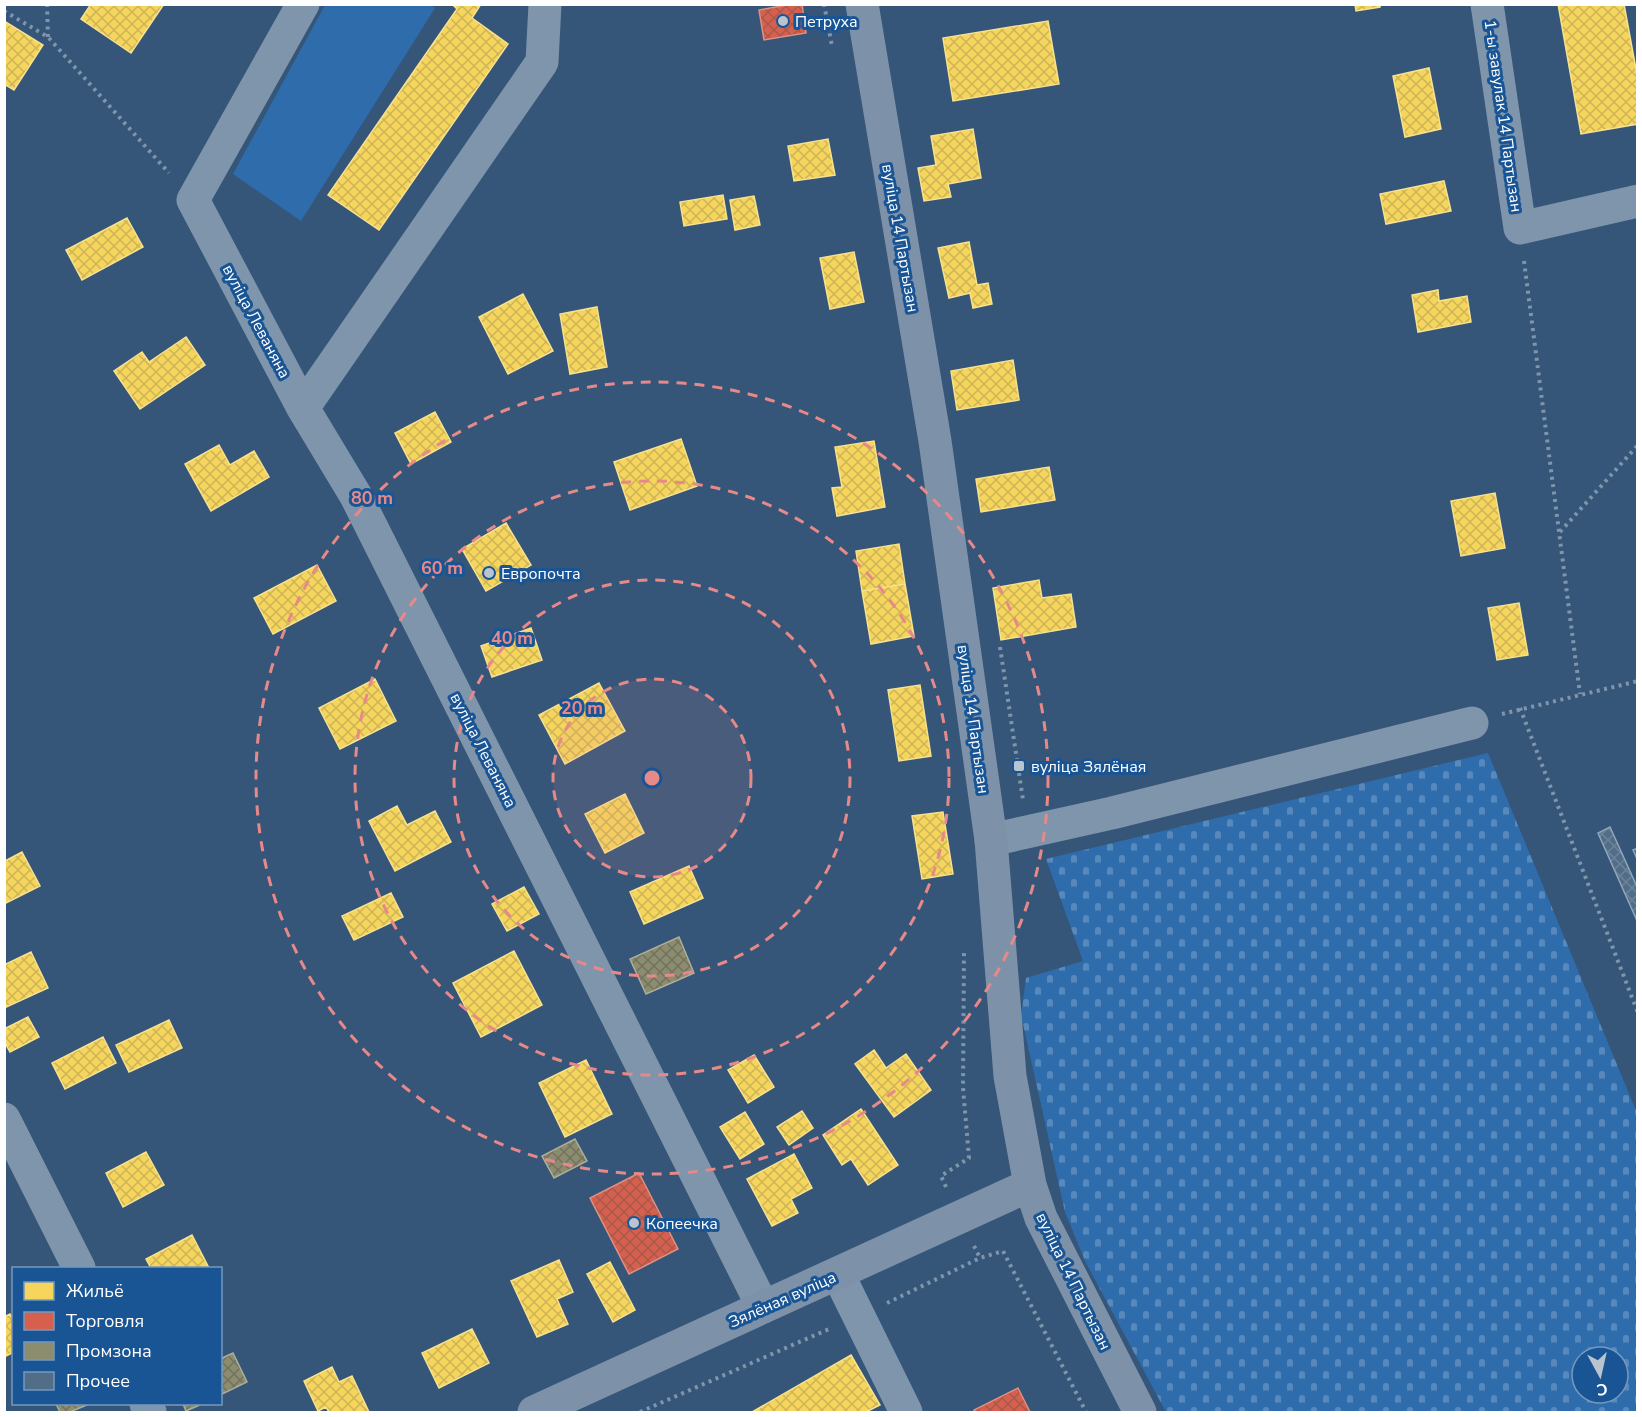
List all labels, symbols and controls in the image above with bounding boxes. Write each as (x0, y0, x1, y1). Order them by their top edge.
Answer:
place label: Петруха (795, 11, 858, 33)
marker: Петруха (776, 14, 790, 28)
street label: 1-ы завулак 14 Партызан (1479, 19, 1527, 214)
street label: вуліца 14 Партызан (876, 162, 924, 314)
street label: вуліца Леваняна (217, 261, 295, 382)
text: 80 m (351, 486, 393, 510)
text: 60 m (421, 556, 463, 580)
place label: Европочта (501, 563, 581, 585)
marker: Европочта (482, 566, 496, 580)
text: 40 m (491, 626, 533, 650)
street label: вуліца 14 Партызан (952, 643, 994, 795)
street label: вуліца Леваняна (445, 689, 522, 812)
text: 20 m (561, 696, 603, 720)
place label: вуліца Зялёная (1031, 756, 1146, 778)
marker: вуліца Зялёная (1012, 759, 1026, 773)
centre of rings (642, 768, 662, 788)
street label: вуліца 14 Партызан (1030, 1209, 1116, 1354)
place label: Копеечка (646, 1213, 718, 1235)
marker: Копеечка (627, 1216, 641, 1230)
street label: Зялёная вуліца (725, 1266, 840, 1333)
legend (12, 1267, 222, 1405)
text: Жильё (66, 1279, 124, 1303)
text: Торговля (66, 1309, 144, 1333)
text: Промзона (66, 1339, 152, 1363)
north arrow (1570, 1345, 1630, 1405)
text: Прочее (66, 1369, 130, 1393)
text: С (1595, 1377, 1609, 1401)

